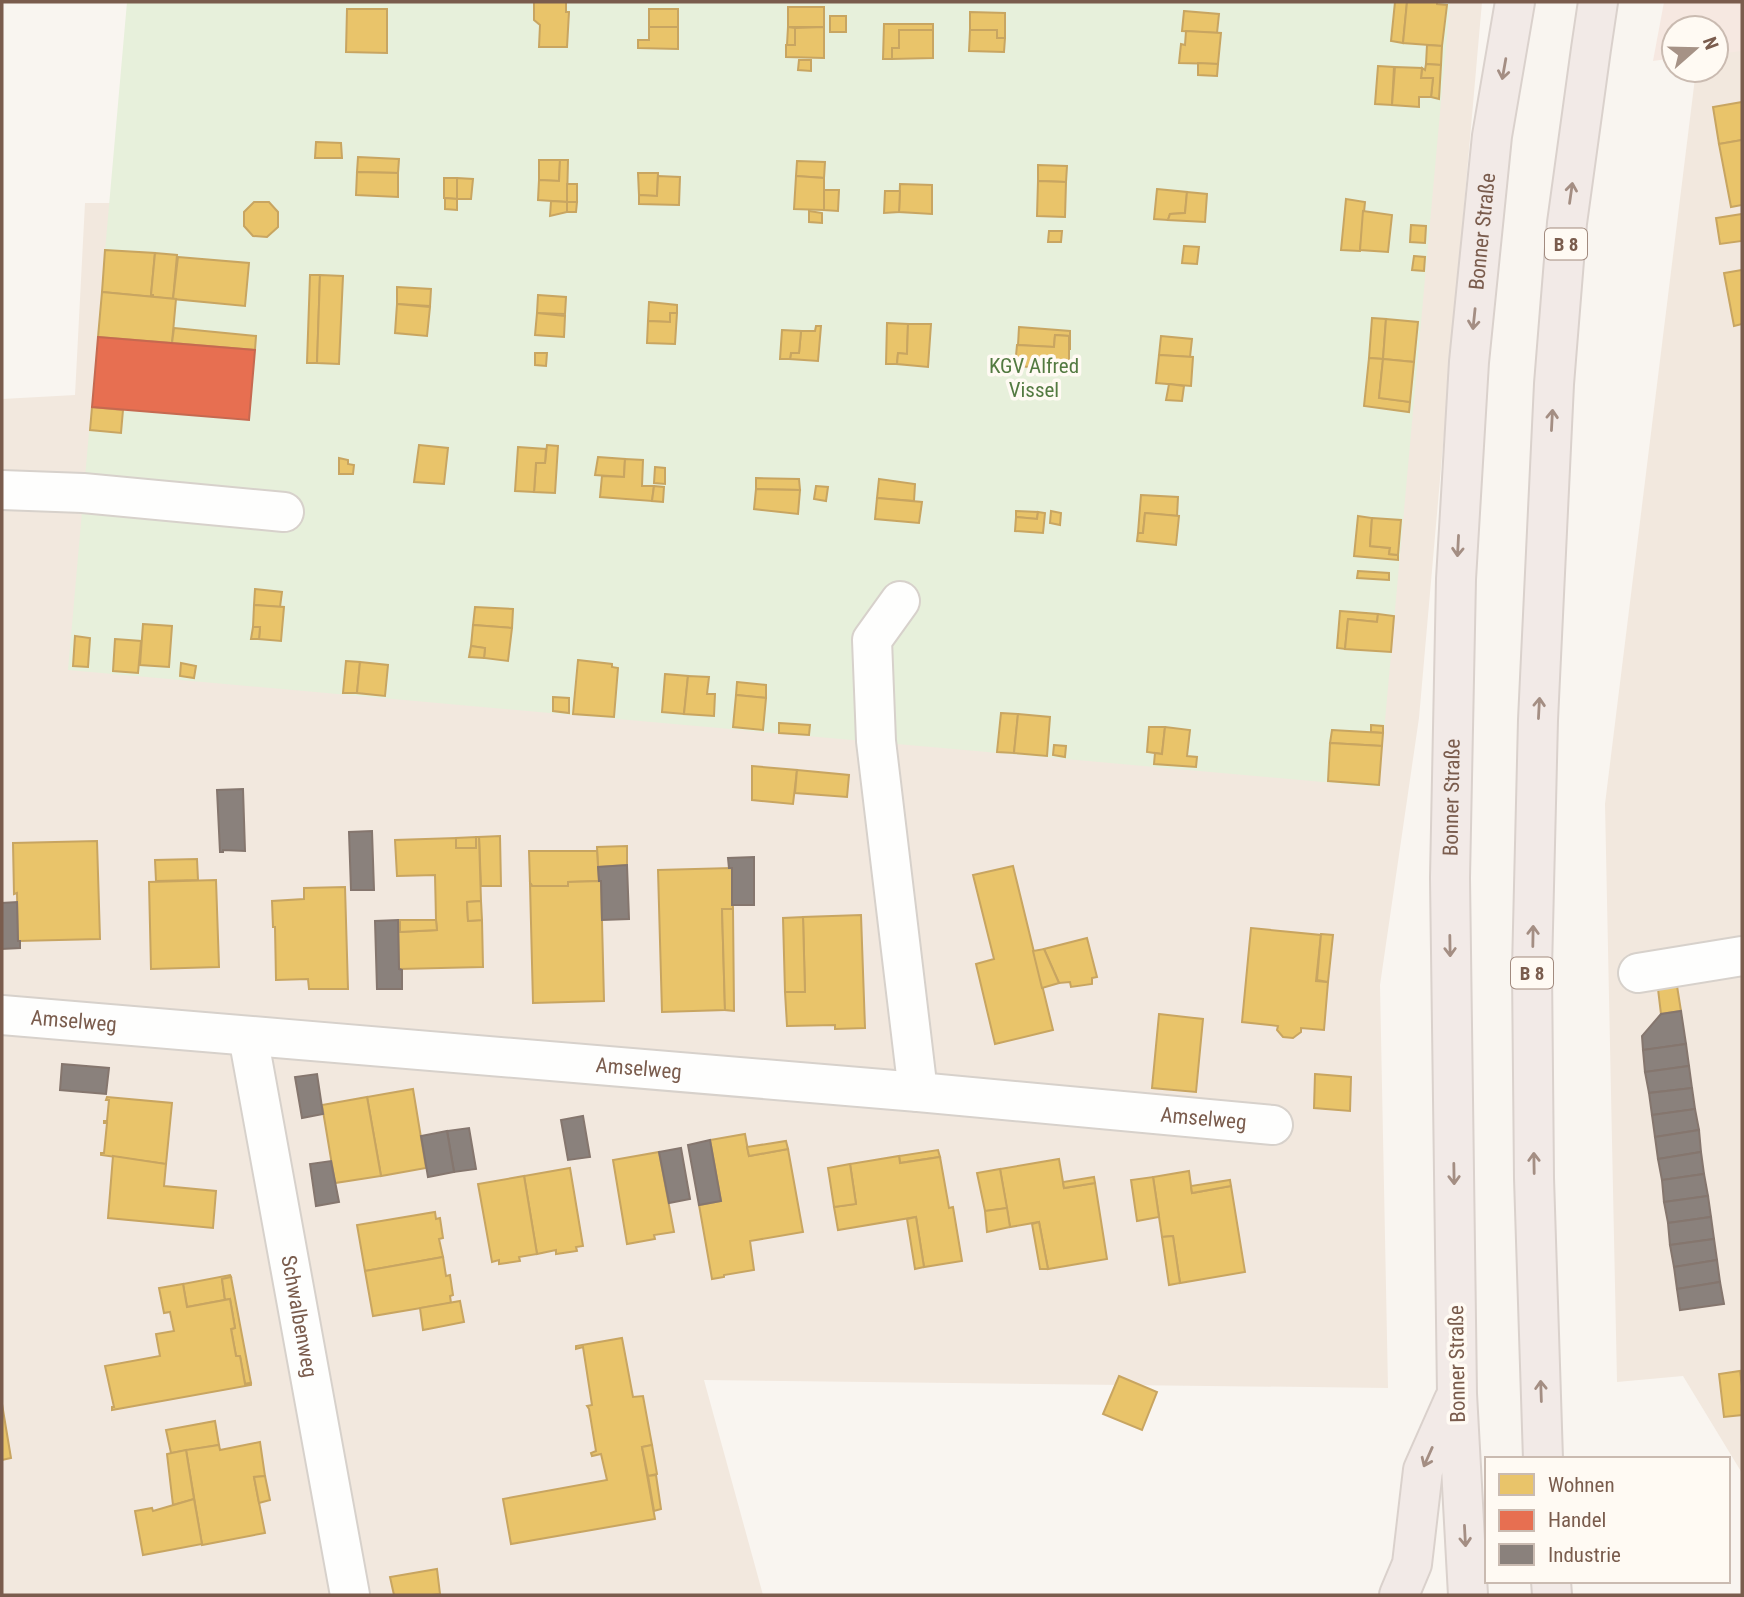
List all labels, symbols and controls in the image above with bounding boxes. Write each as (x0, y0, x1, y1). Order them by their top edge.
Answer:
north arrow (1660, 14, 1730, 84)
text: N (1698, 34, 1723, 53)
one-way arrow (1497, 57, 1510, 80)
street label: Bonner Straße (1464, 172, 1500, 291)
one-way arrow (1565, 182, 1578, 205)
road number: B 8 (1545, 228, 1587, 260)
one-way arrow (1467, 307, 1480, 330)
park label: KGV Alfred Vissel (989, 354, 1079, 402)
one-way arrow (1546, 408, 1559, 431)
one-way arrow (1452, 534, 1465, 557)
one-way arrow (1532, 697, 1545, 720)
street label: Bonner Straße (1438, 738, 1465, 856)
one-way arrow (1526, 924, 1539, 947)
one-way arrow (1444, 935, 1457, 958)
road number: B 8 (1511, 958, 1553, 988)
street label: Amselweg (30, 1005, 118, 1037)
street label: Amselweg (595, 1053, 683, 1084)
street label: Amselweg (1160, 1103, 1247, 1134)
one-way arrow (1527, 1152, 1540, 1175)
one-way arrow (1447, 1162, 1460, 1185)
street label: Schwalbenweg (276, 1253, 322, 1379)
street label: Bonner Straße (1444, 1305, 1470, 1423)
one-way arrow (1534, 1379, 1547, 1402)
one-way arrow (1421, 1446, 1434, 1467)
legend (1485, 1457, 1730, 1583)
text: Wohnen (1548, 1473, 1615, 1497)
text: Handel (1548, 1508, 1606, 1532)
one-way arrow (1458, 1524, 1471, 1547)
text: Industrie (1548, 1543, 1621, 1567)

